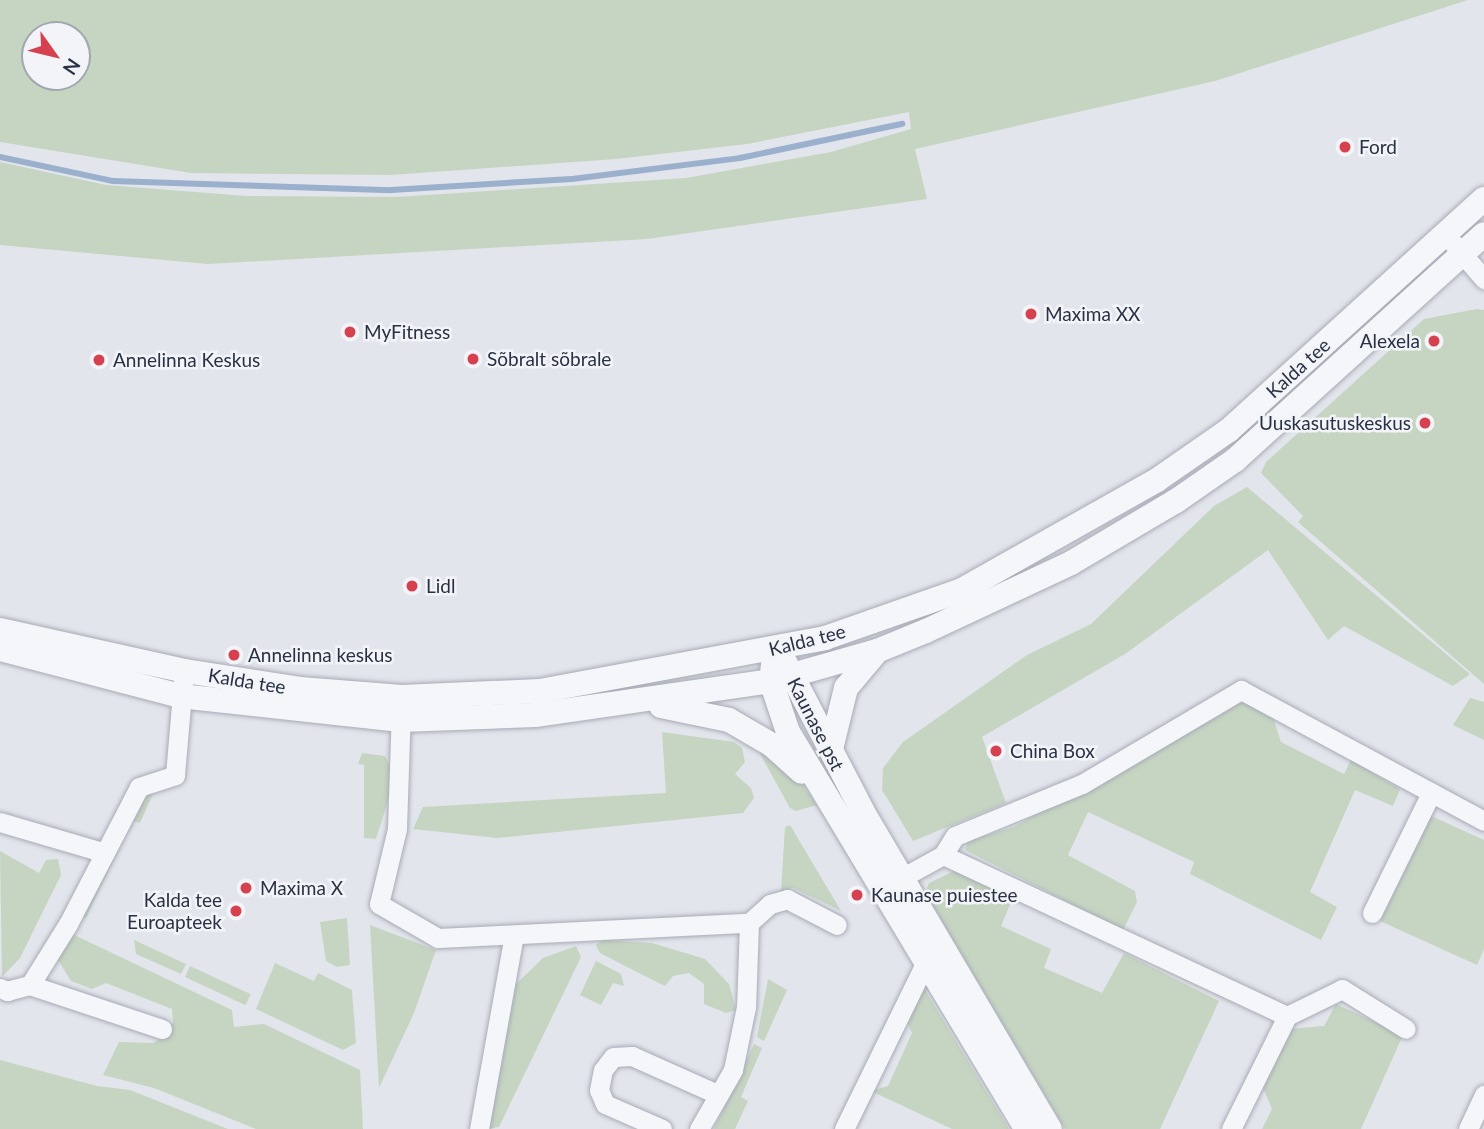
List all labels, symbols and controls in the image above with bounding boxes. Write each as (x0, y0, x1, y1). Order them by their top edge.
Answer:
north arrow (21, 21, 91, 91)
text: N (59, 54, 86, 79)
place label: Ford (1359, 136, 1397, 158)
marker: Ford (1337, 139, 1353, 155)
place label: Maxima XX (1045, 303, 1140, 325)
marker: Maxima XX (1023, 306, 1039, 322)
place label: MyFitness (364, 321, 450, 343)
marker: MyFitness (342, 324, 358, 340)
place label: Alexela (1360, 330, 1420, 352)
street label: Kalda tee (1261, 333, 1335, 403)
marker: Alexela (1426, 333, 1442, 349)
place label: Sõbralt sõbrale (487, 348, 611, 370)
place label: Annelinna Keskus (113, 349, 260, 371)
marker: Sõbralt sõbrale (465, 351, 481, 367)
marker: Annelinna Keskus (91, 352, 107, 368)
place label: Uuskasutuskeskus (1259, 412, 1411, 434)
marker: Uuskasutuskeskus (1417, 415, 1433, 431)
place label: Lidl (426, 575, 455, 597)
marker: Lidl (404, 578, 420, 594)
street label: Kalda tee (766, 619, 848, 661)
place label: Annelinna keskus (248, 644, 392, 666)
marker: Annelinna keskus (226, 647, 242, 663)
street label: Kalda tee (207, 664, 287, 698)
street label: Kaunase pst (783, 674, 849, 774)
place label: China Box (1010, 740, 1095, 762)
marker: China Box (988, 743, 1004, 759)
place label: Maxima X (260, 877, 343, 899)
marker: Maxima X (238, 880, 254, 896)
place label: Kaunase puiestee (871, 884, 1018, 906)
marker: Kaunase puiestee (849, 887, 865, 903)
place label: Kalda tee Euroapteek (127, 889, 222, 933)
marker: Kalda tee Euroapteek (228, 903, 244, 919)

